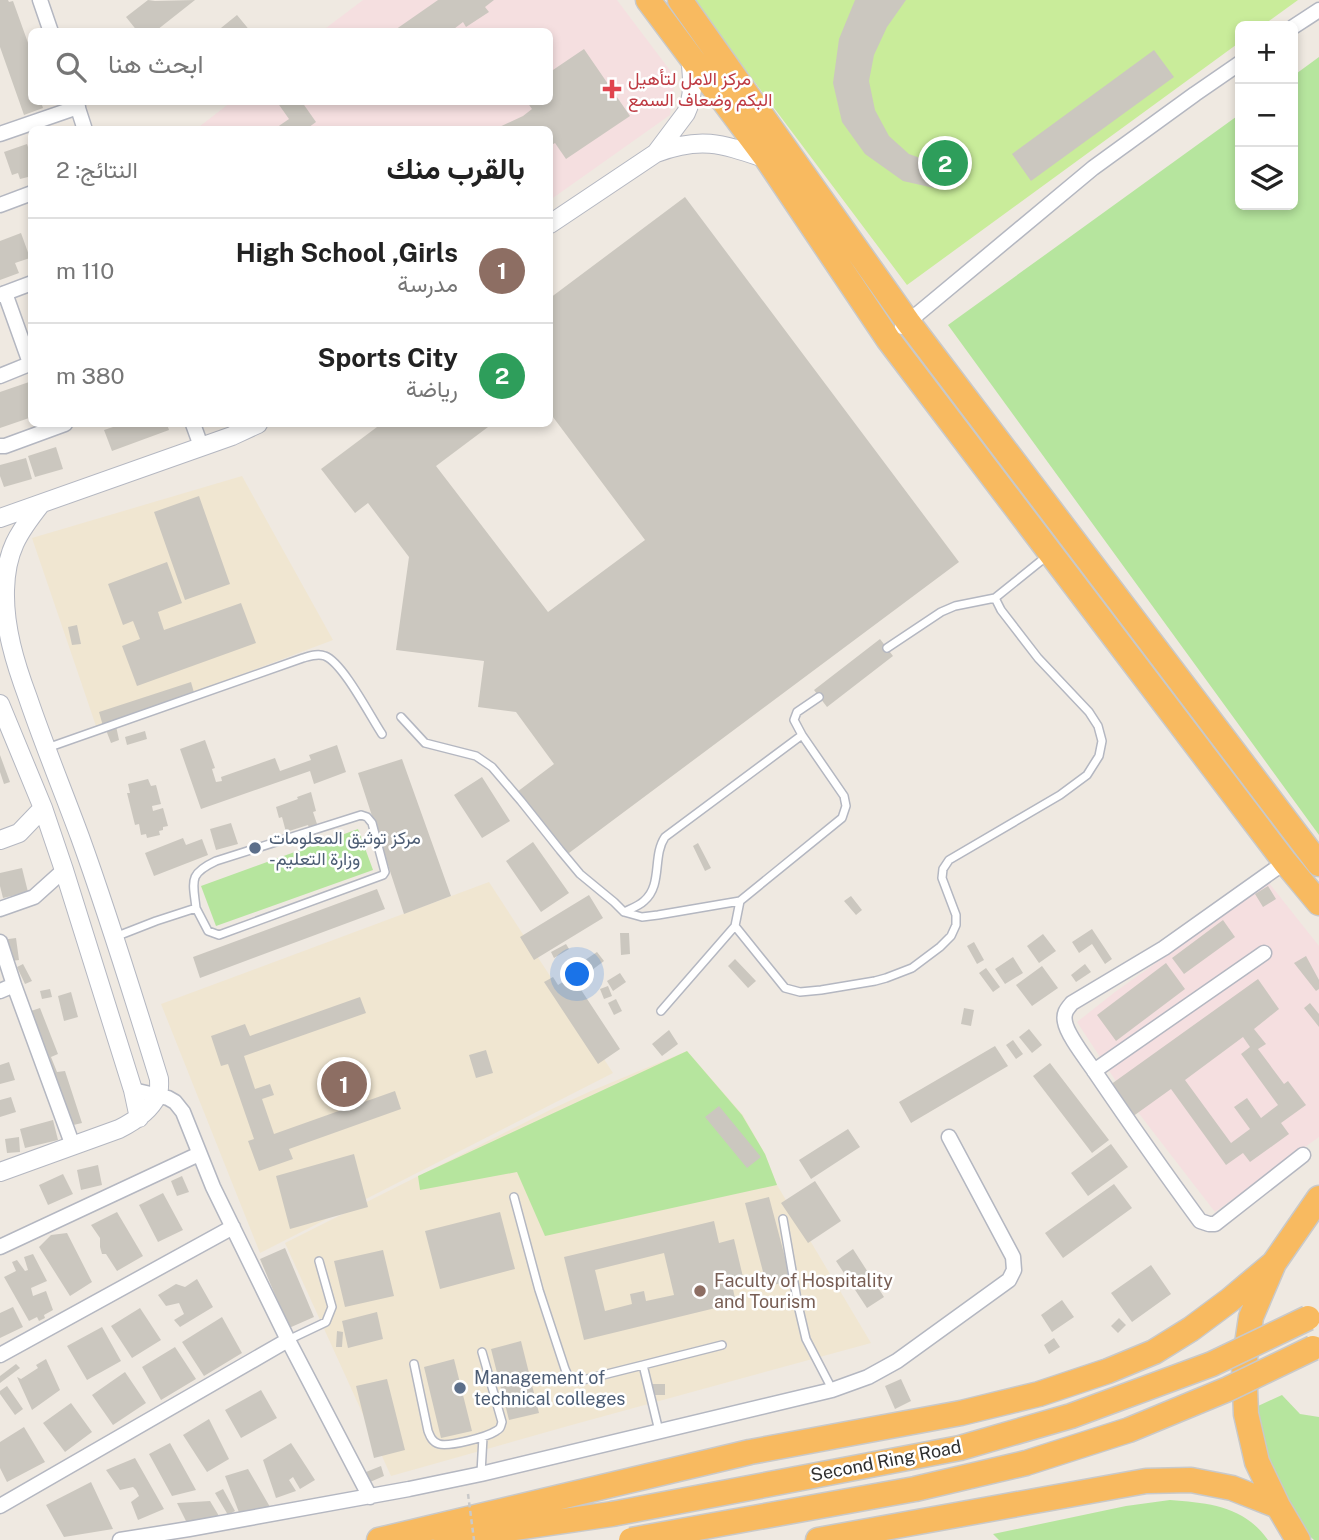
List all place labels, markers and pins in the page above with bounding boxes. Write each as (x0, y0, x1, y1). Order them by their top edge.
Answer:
place label: مركز الامل لتأهيل البكم وضعاف السمع (628, 68, 772, 112)
marker: مركز الامل لتأهيل البكم وضعاف السمع (602, 79, 622, 99)
pin: 2 (922, 137, 968, 189)
place label: مركز توثيق المعلومات -وزارة التعليم (269, 827, 421, 871)
marker: مركز توثيق المعلومات -وزارة التعليم (247, 840, 263, 856)
pin: 1 (321, 1058, 367, 1110)
place label: Faculty of Hospitality and Tourism (714, 1270, 893, 1312)
marker: Faculty of Hospitality and Tourism (692, 1283, 708, 1299)
place label: Management of technical colleges (474, 1367, 625, 1409)
marker: Management of technical colleges (452, 1380, 468, 1396)

